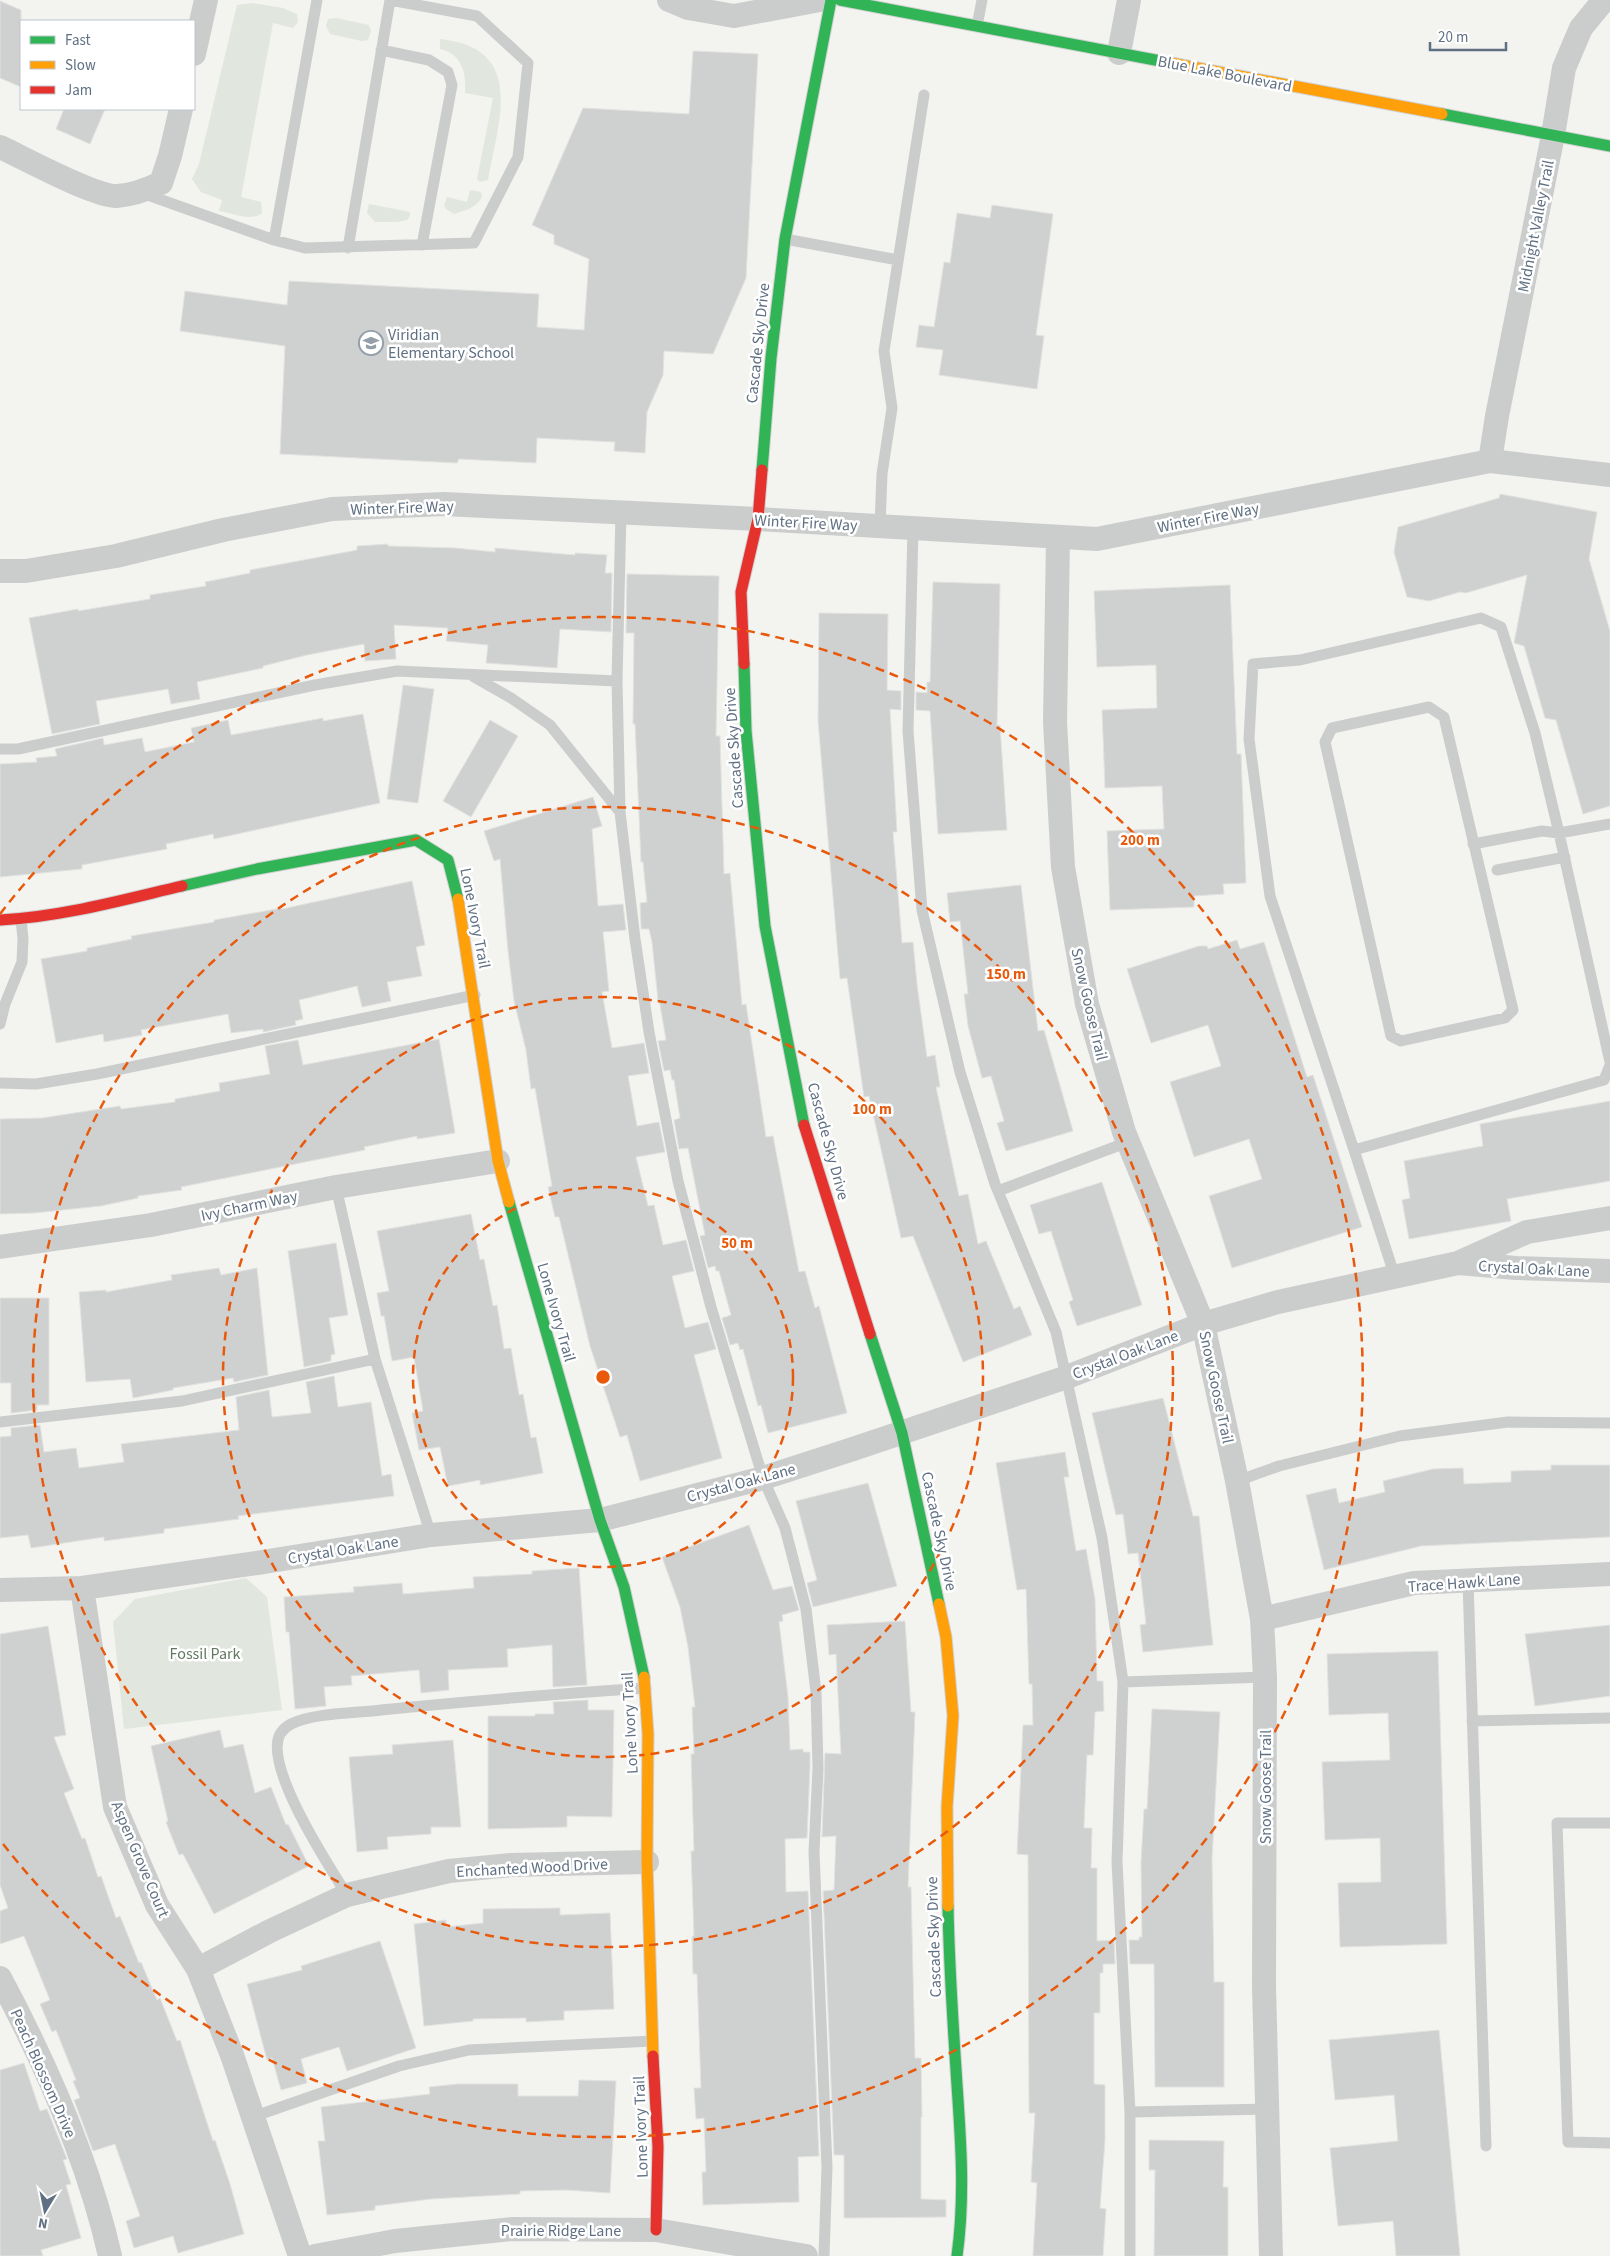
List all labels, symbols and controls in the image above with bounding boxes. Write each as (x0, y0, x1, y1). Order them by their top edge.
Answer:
legend (20, 20, 195, 110)
scale bar (1430, 20, 1506, 52)
text: 20 m (1438, 27, 1468, 48)
text: Fast (65, 30, 91, 51)
street label: Blue Lake Boulevard (1156, 50, 1294, 98)
text: Slow (65, 55, 96, 76)
text: Jam (65, 80, 92, 101)
street label: Midnight Valley Trail (1512, 158, 1560, 294)
street label: Cascade Sky Drive (741, 282, 775, 404)
place label: Viridian Elementary School (388, 324, 514, 364)
school or university icon: Viridian Elementary School (358, 330, 384, 356)
street label: Winter Fire Way (350, 495, 455, 521)
street label: Winter Fire Way (1155, 497, 1262, 539)
street label: Winter Fire Way (754, 509, 859, 537)
street label: Cascade Sky Drive (719, 687, 749, 809)
text: 200 m (1120, 830, 1160, 851)
street label: Lone Ivory Trail (454, 866, 496, 970)
street label: Snow Goose Trail (1065, 946, 1113, 1063)
text: 150 m (986, 964, 1026, 985)
street label: Cascade Sky Drive (802, 1080, 854, 1203)
text: 100 m (852, 1099, 892, 1120)
street label: Ivy Charm Way (199, 1185, 300, 1227)
text: 50 m (721, 1233, 753, 1254)
street label: Crystal Oak Lane (1478, 1255, 1590, 1283)
street label: Lone Ivory Trail (531, 1260, 581, 1364)
street label: Crystal Oak Lane (1069, 1325, 1181, 1385)
street label: Snow Goose Trail (1193, 1329, 1239, 1446)
centre of rings (594, 1368, 612, 1386)
street label: Crystal Oak Lane (684, 1458, 798, 1508)
street label: Cascade Sky Drive (916, 1470, 962, 1593)
street label: Crystal Oak Lane (286, 1530, 400, 1570)
street label: Trace Hawk Lane (1407, 1568, 1521, 1598)
park label: Fossil Park (170, 1643, 241, 1665)
street label: Lone Ivory Trail (616, 1671, 644, 1775)
street label: Snow Goose Trail (1255, 1730, 1277, 1844)
street label: Aspen Grove Court (106, 1798, 175, 1921)
street label: Enchanted Wood Drive (456, 1853, 609, 1883)
street label: Cascade Sky Drive (921, 1876, 947, 1998)
street label: Peach Blossom Drive (5, 2005, 81, 2141)
street label: Lone Ivory Trail (628, 2076, 654, 2178)
north arrow (20, 2186, 70, 2236)
text: N (37, 2212, 49, 2233)
street label: Prairie Ridge Lane (501, 2220, 621, 2242)

